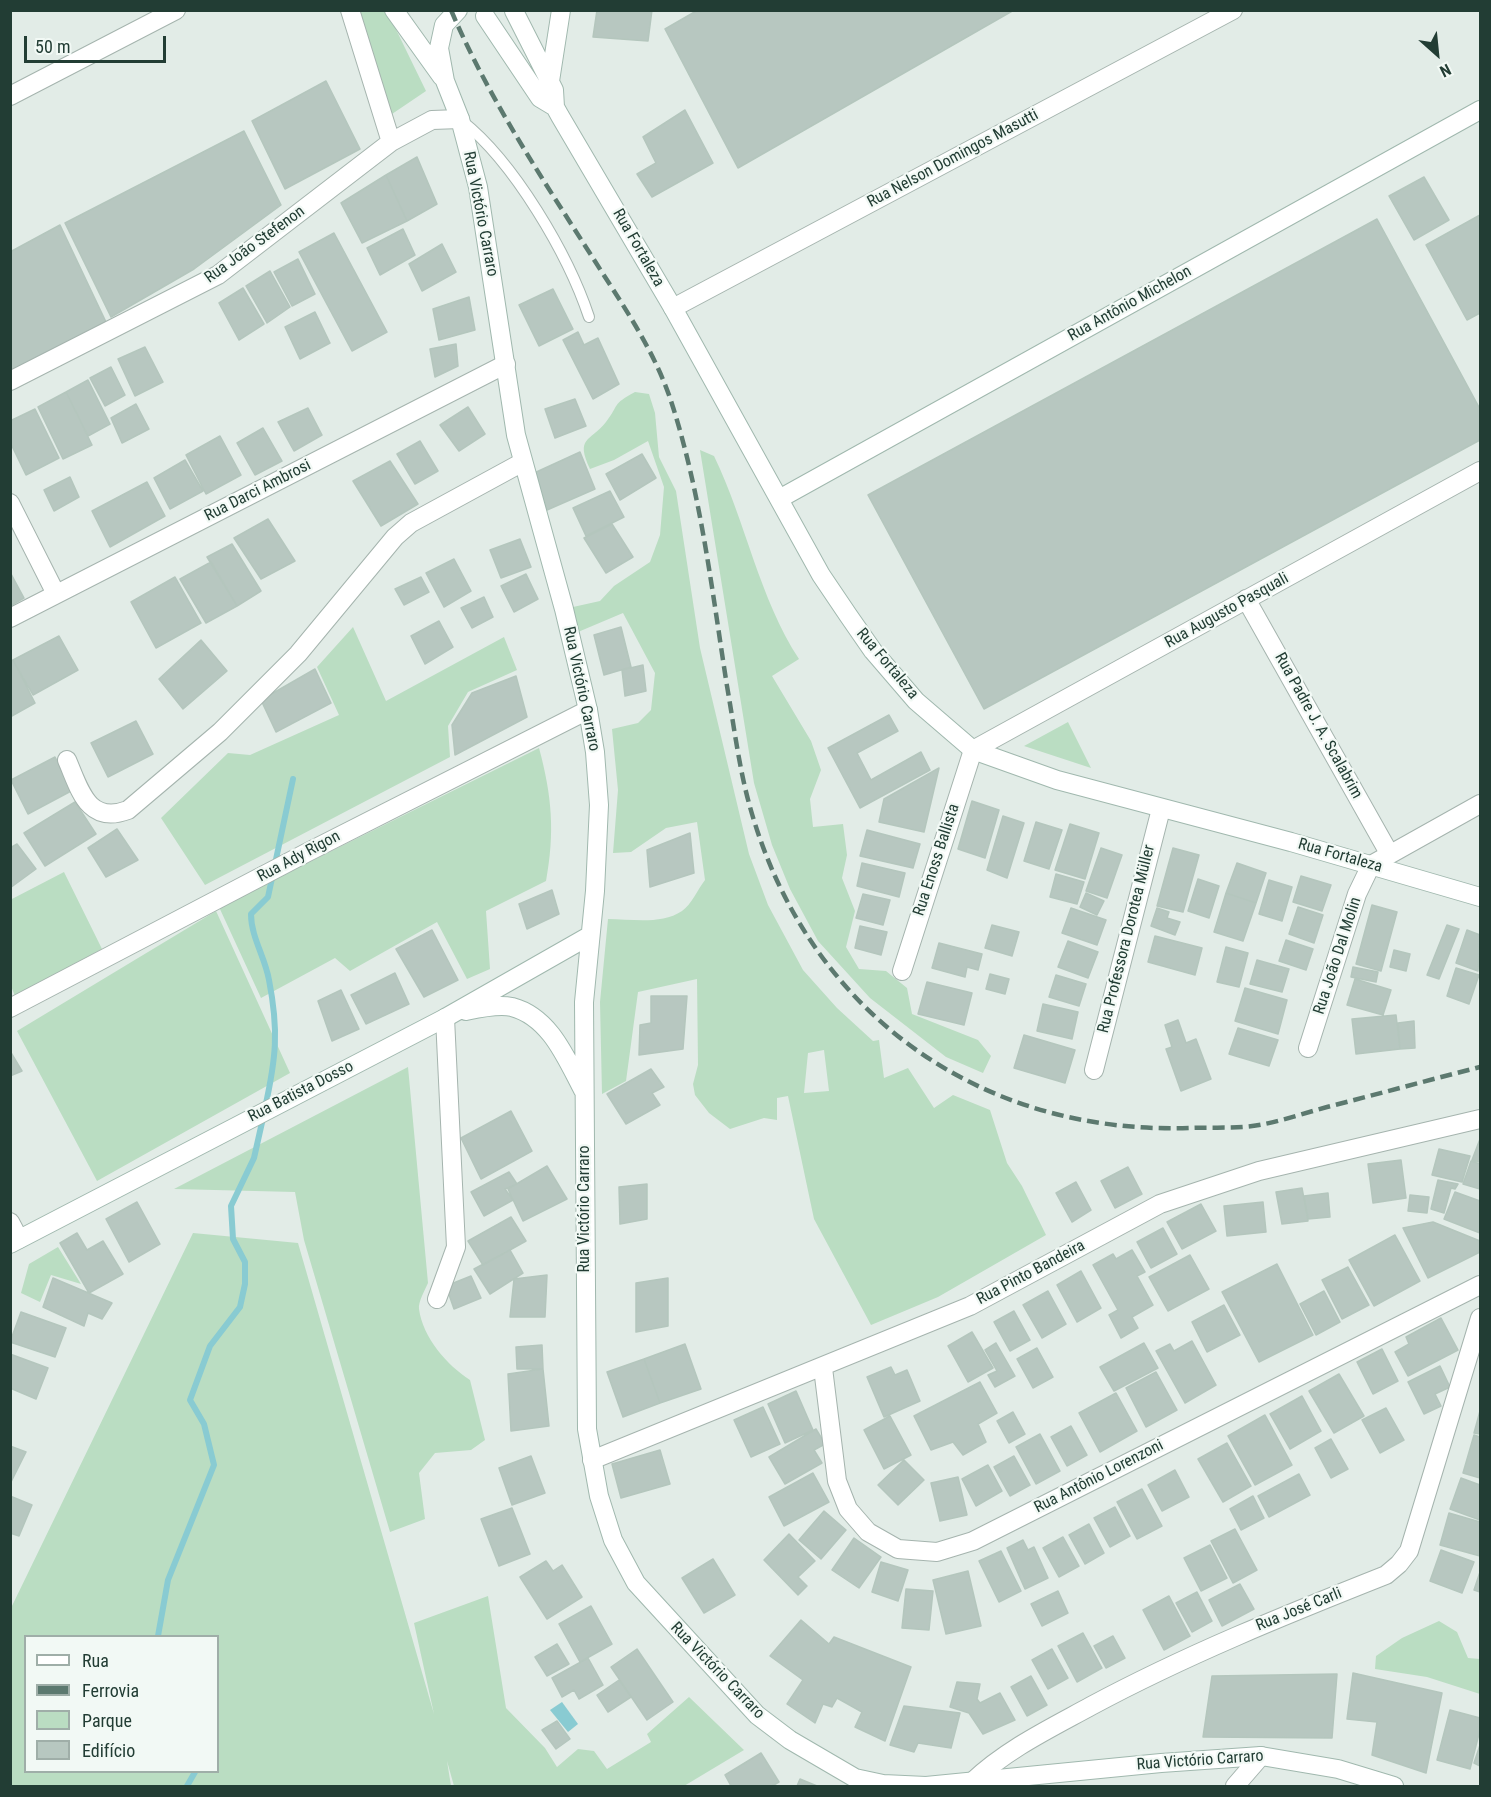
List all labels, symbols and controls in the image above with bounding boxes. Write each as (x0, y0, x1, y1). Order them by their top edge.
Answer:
scale bar (27, 24, 170, 62)
north arrow (1407, 24, 1467, 84)
text: 50 m (35, 36, 70, 57)
text: N (1437, 60, 1454, 81)
street label: Rua Nelson Domingos Masutti (864, 106, 1042, 212)
street label: Rua Victório Carraro (458, 150, 502, 278)
street label: Rua João Stefenon (201, 202, 309, 288)
street label: Rua Fortaleza (608, 206, 668, 290)
street label: Rua Antônio Michelon (1065, 262, 1195, 346)
street label: Rua Darci Ambrosi (202, 456, 314, 526)
street label: Rua Augusto Pasquali (1162, 569, 1292, 653)
street label: Rua Victório Carraro (558, 625, 604, 753)
street label: Rua Fortaleza (852, 625, 922, 703)
street label: Rua Padre J. A. Scalabrim (1270, 650, 1366, 802)
street label: Rua Enoss Ballista (910, 802, 964, 918)
street label: Rua Ady Rigon (254, 827, 344, 887)
street label: Rua Fortaleza (1296, 835, 1384, 877)
street label: Rua Professora Dorotea Müller (1094, 843, 1160, 1035)
street label: Rua João Dal Molin (1310, 895, 1366, 1017)
street label: Rua Batista Dosso (245, 1057, 357, 1127)
street label: Rua Victório Carraro (575, 1145, 595, 1273)
street label: Rua Pinto Bandeira (974, 1236, 1088, 1310)
street label: Rua Antônio Lorenzoni (1031, 1436, 1167, 1518)
street label: Rua José Carli (1253, 1584, 1345, 1636)
street label: Rua Victório Carraro (666, 1619, 768, 1723)
legend (24, 1635, 219, 1773)
text: Rua (82, 1650, 109, 1671)
text: Ferrovia (82, 1680, 139, 1701)
text: Parque (82, 1710, 132, 1731)
text: Edifício (82, 1740, 135, 1761)
street label: Rua Victório Carraro (1136, 1747, 1264, 1775)

